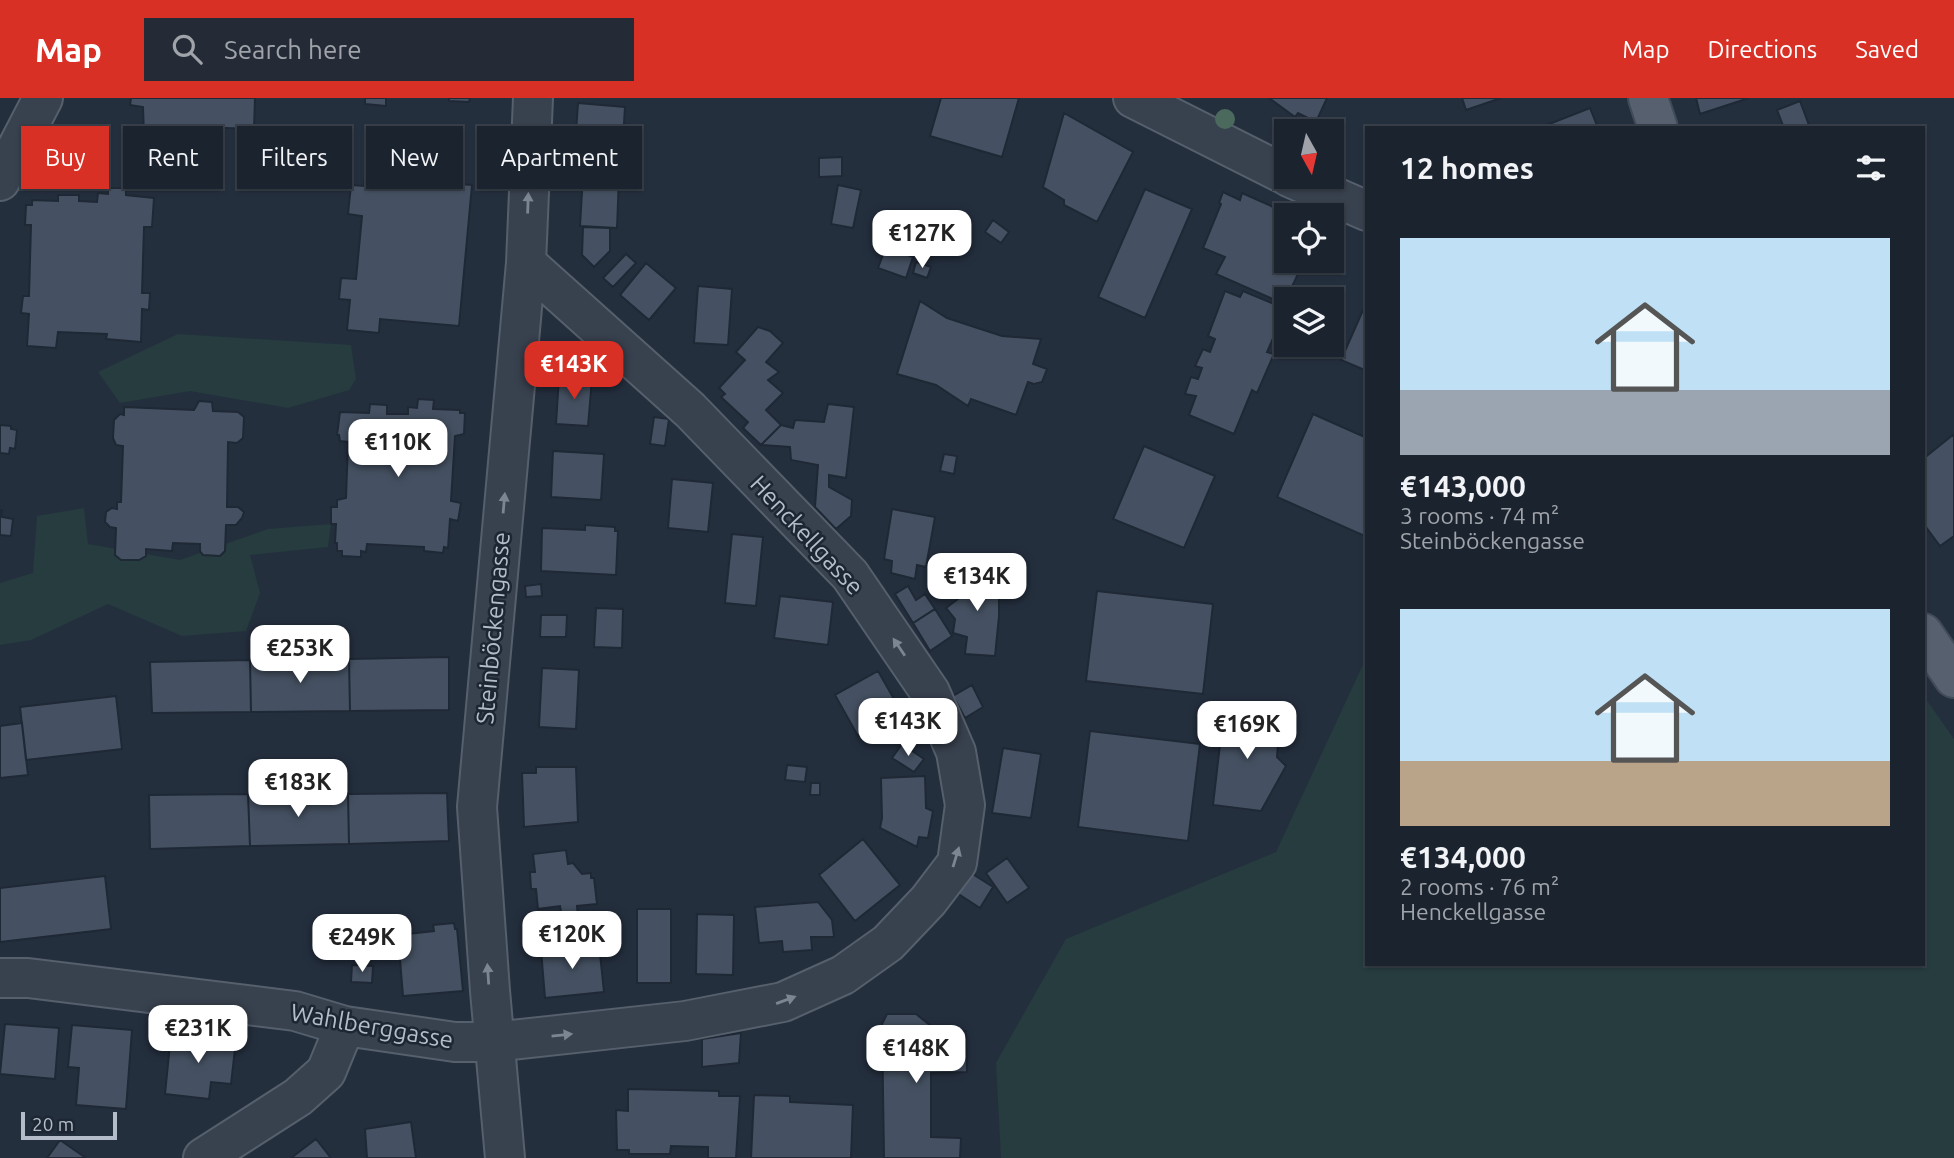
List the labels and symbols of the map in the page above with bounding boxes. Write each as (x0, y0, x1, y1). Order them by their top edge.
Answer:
north arrow (1274, 119, 1344, 189)
one-way arrow (523, 192, 534, 214)
pin: €127K (873, 211, 971, 270)
pin: €143K (525, 342, 623, 401)
pin: €110K (349, 420, 447, 479)
street label: Henckellgasse (745, 470, 869, 600)
one-way arrow (499, 492, 510, 514)
street label: Steinböckengasse (471, 531, 515, 725)
pin: €134K (928, 554, 1026, 613)
pin: €253K (251, 626, 349, 685)
one-way arrow (892, 638, 906, 656)
pin: €143K (859, 698, 957, 758)
pin: €169K (1198, 702, 1296, 761)
pin: €183K (249, 760, 347, 819)
one-way arrow (951, 847, 961, 868)
pin: €120K (523, 912, 621, 971)
pin: €249K (313, 914, 411, 974)
one-way arrow (483, 963, 494, 985)
one-way arrow (776, 994, 797, 1005)
street label: Wahlberggasse (289, 998, 455, 1054)
pin: €231K (149, 1006, 247, 1065)
pin: €148K (867, 1026, 965, 1085)
one-way arrow (551, 1029, 573, 1040)
scale bar (21, 1109, 117, 1141)

